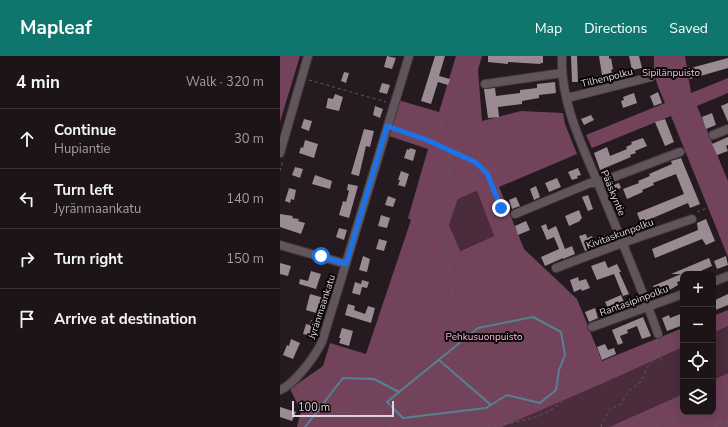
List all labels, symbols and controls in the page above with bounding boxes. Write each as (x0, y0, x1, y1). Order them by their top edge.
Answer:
text: Mapleaf (20, 15, 92, 41)
text: Map (535, 19, 562, 38)
text: Directions (584, 19, 647, 38)
text: Saved (669, 19, 708, 38)
street label: Tilhenpolku (580, 65, 634, 91)
park label: Sipilänpuisto (642, 66, 700, 80)
text: 4 min (16, 71, 60, 94)
text: Walk · 320 m (186, 73, 264, 91)
text: Continue (54, 120, 116, 140)
icon: ahead (16, 128, 38, 150)
text: 30 m (234, 130, 264, 148)
text: Hupiantie (54, 140, 111, 158)
street label: Pääskyntie (597, 168, 629, 218)
text: Turn left (54, 180, 113, 200)
icon: left (16, 188, 38, 210)
text: 140 m (226, 190, 264, 208)
route end (492, 199, 510, 217)
text: Jyränmaankatu (54, 200, 141, 218)
street label: Kivitaskunpolku (584, 215, 656, 253)
route start (312, 247, 330, 265)
icon: right (16, 248, 38, 270)
text: Turn right (54, 249, 123, 269)
text: 150 m (226, 250, 264, 268)
map controls (680, 271, 716, 415)
button: + (680, 271, 716, 307)
street label: Jyränmaankatu (305, 273, 339, 342)
street label: Rantasipinpolku (598, 282, 670, 320)
button: − (680, 307, 716, 343)
icon: arrive (16, 308, 38, 330)
text: Arrive at destination (54, 309, 197, 329)
park label: Pehkusuonpuisto (446, 330, 523, 344)
button: locate (680, 343, 716, 379)
button: layers (680, 379, 716, 415)
scale bar (292, 399, 394, 418)
text: 100 m (298, 400, 330, 415)

